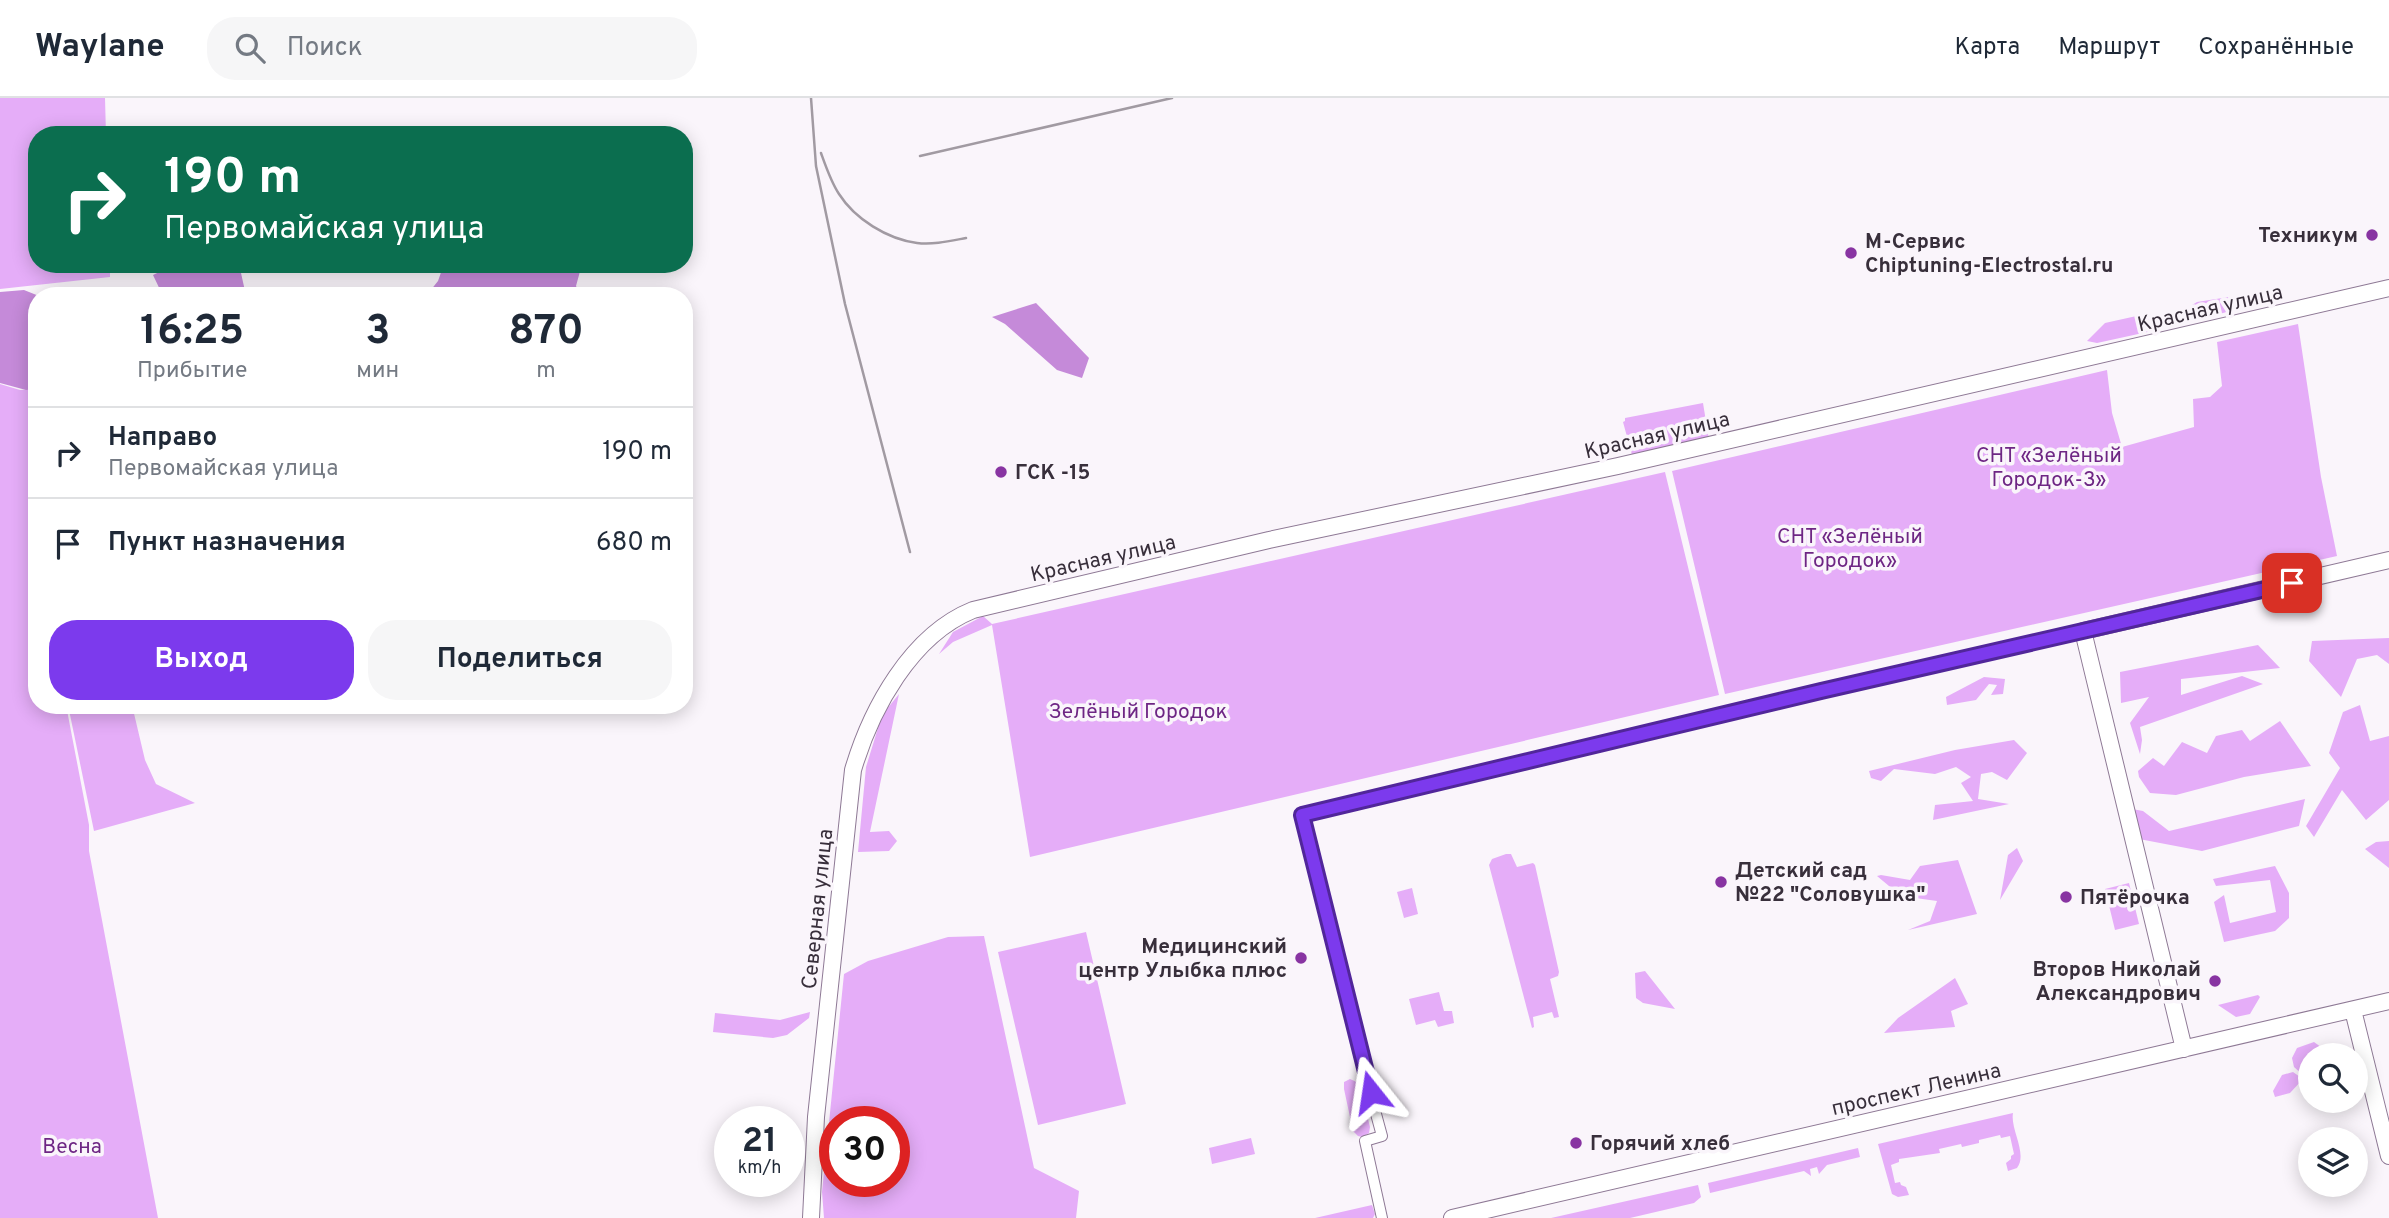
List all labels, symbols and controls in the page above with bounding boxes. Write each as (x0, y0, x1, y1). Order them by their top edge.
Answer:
search box (207, 17, 697, 80)
text: Waylane (35, 27, 165, 69)
icon: search (231, 29, 269, 67)
text: Поиск (287, 32, 363, 65)
text: Карта (1954, 33, 2020, 63)
text: Маршрут (2058, 33, 2160, 63)
text: Сохранённые (2198, 33, 2354, 63)
text: 190 m (164, 149, 301, 211)
icon: right (49, 154, 140, 245)
text: Первомайская улица (164, 210, 484, 250)
place label: Техникум (2258, 223, 2358, 250)
marker: Техникум (2364, 227, 2380, 243)
place label: M-Сервис Chiptuning-Electrostal.ru (1865, 229, 2113, 280)
marker: M-Сервис Chiptuning-Electrostal.ru (1843, 245, 1859, 261)
street label: Красная улица (2135, 280, 2286, 339)
text: 16:25 (140, 306, 244, 359)
text: 3 (365, 306, 390, 359)
text: 870 (508, 306, 584, 359)
text: Прибытие (137, 357, 247, 386)
text: мин (356, 357, 399, 386)
text: m (536, 357, 556, 386)
street label: Красная улица (1582, 407, 1733, 466)
text: Направо (108, 422, 217, 455)
icon: right (49, 434, 87, 472)
text: 190 m (602, 436, 672, 469)
park label: СНТ «Зелёный Городок-3» (1976, 443, 2122, 494)
text: Первомайская улица (108, 455, 338, 484)
place label: ГСК -15 (1015, 460, 1090, 487)
marker: ГСК -15 (993, 464, 1009, 480)
park label: СНТ «Зелёный Городок» (1777, 524, 1923, 575)
icon: arrive (49, 525, 87, 563)
text: Пункт назначения (108, 527, 346, 560)
text: 680 m (596, 527, 672, 560)
street label: Красная улица (1028, 530, 1179, 589)
pin (2262, 553, 2322, 613)
icon: arrive (2273, 564, 2311, 602)
button: Выход (49, 620, 354, 700)
button: Поделиться (368, 620, 672, 700)
park label: Зелёный Городок (1048, 699, 1228, 726)
street label: Северная улица (797, 828, 840, 991)
place label: Детский сад №22 "Соловушка" (1735, 858, 1925, 909)
marker: Детский сад №22 "Соловушка" (1713, 874, 1729, 890)
place label: Пятёрочка (2080, 885, 2190, 912)
marker: Пятёрочка (2058, 889, 2074, 905)
place label: Медицинский центр Улыбка плюс (1078, 934, 1287, 985)
marker: Медицинский центр Улыбка плюс (1293, 950, 1309, 966)
place label: Второв Николай Александрович (2032, 957, 2201, 1008)
marker: Второв Николай Александрович (2207, 973, 2223, 989)
map controls (2298, 1043, 2368, 1197)
button: search (2298, 1043, 2368, 1113)
position arrow (1334, 1055, 1408, 1129)
street label: проспект Ленина (1829, 1058, 2004, 1123)
speed limit sign: 30 (819, 1106, 910, 1197)
text: 21 (742, 1120, 777, 1164)
button: layers (2298, 1127, 2368, 1197)
place label: Горячий хлеб (1590, 1131, 1730, 1158)
park label: Весна (42, 1134, 102, 1161)
marker: Горячий хлеб (1568, 1135, 1584, 1151)
text: km/h (738, 1157, 781, 1180)

